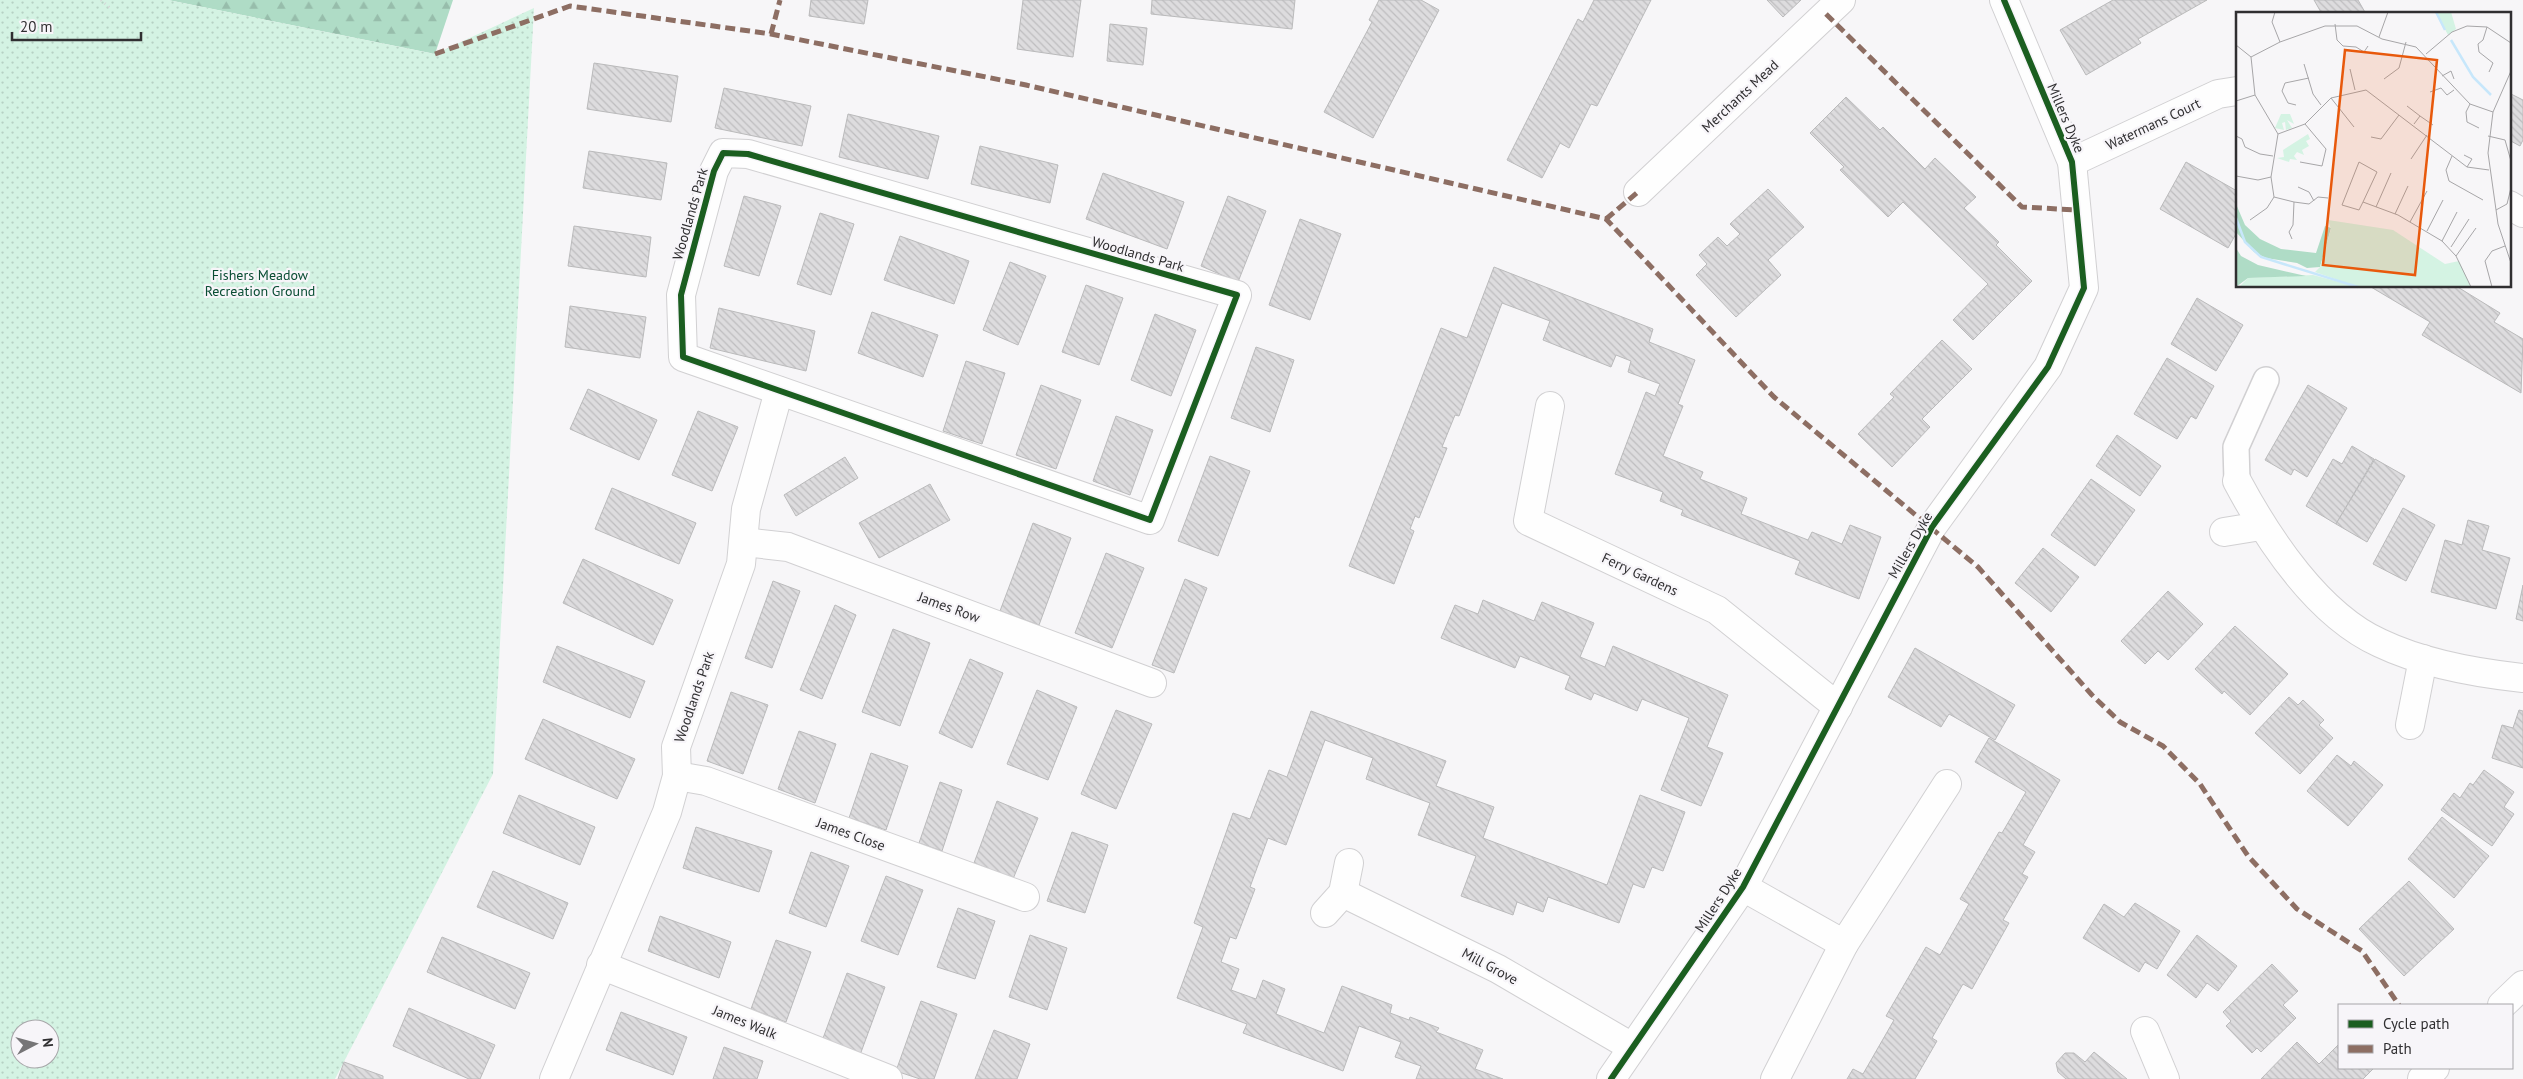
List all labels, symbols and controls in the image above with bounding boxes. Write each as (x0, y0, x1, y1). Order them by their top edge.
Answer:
scale bar (12, 10, 141, 42)
inset map (2236, 12, 2510, 288)
text: 20 m (20, 17, 53, 36)
street label: Merchants Mead (1698, 56, 1782, 136)
street label: Millers Dyke (2043, 81, 2089, 155)
street label: Watermans Court (2103, 94, 2203, 154)
street label: Woodlands Park (668, 166, 712, 262)
street label: Woodlands Park (1090, 232, 1186, 276)
park label: Fishers Meadow Recreation Ground (205, 266, 315, 300)
street label: Millers Dyke (1884, 509, 1936, 581)
street label: Ferry Gardens (1599, 548, 1681, 600)
street label: James Row (915, 587, 983, 627)
street label: Woodlands Park (670, 649, 718, 745)
street label: James Close (813, 813, 888, 855)
street label: Millers Dyke (1690, 864, 1746, 936)
street label: Mill Grove (1459, 944, 1521, 988)
street label: James Walk (709, 1001, 780, 1043)
legend (2338, 1004, 2513, 1069)
text: Cycle path (2383, 1014, 2449, 1033)
north arrow (10, 1019, 60, 1069)
text: N (38, 1037, 57, 1048)
text: Path (2383, 1039, 2412, 1058)

